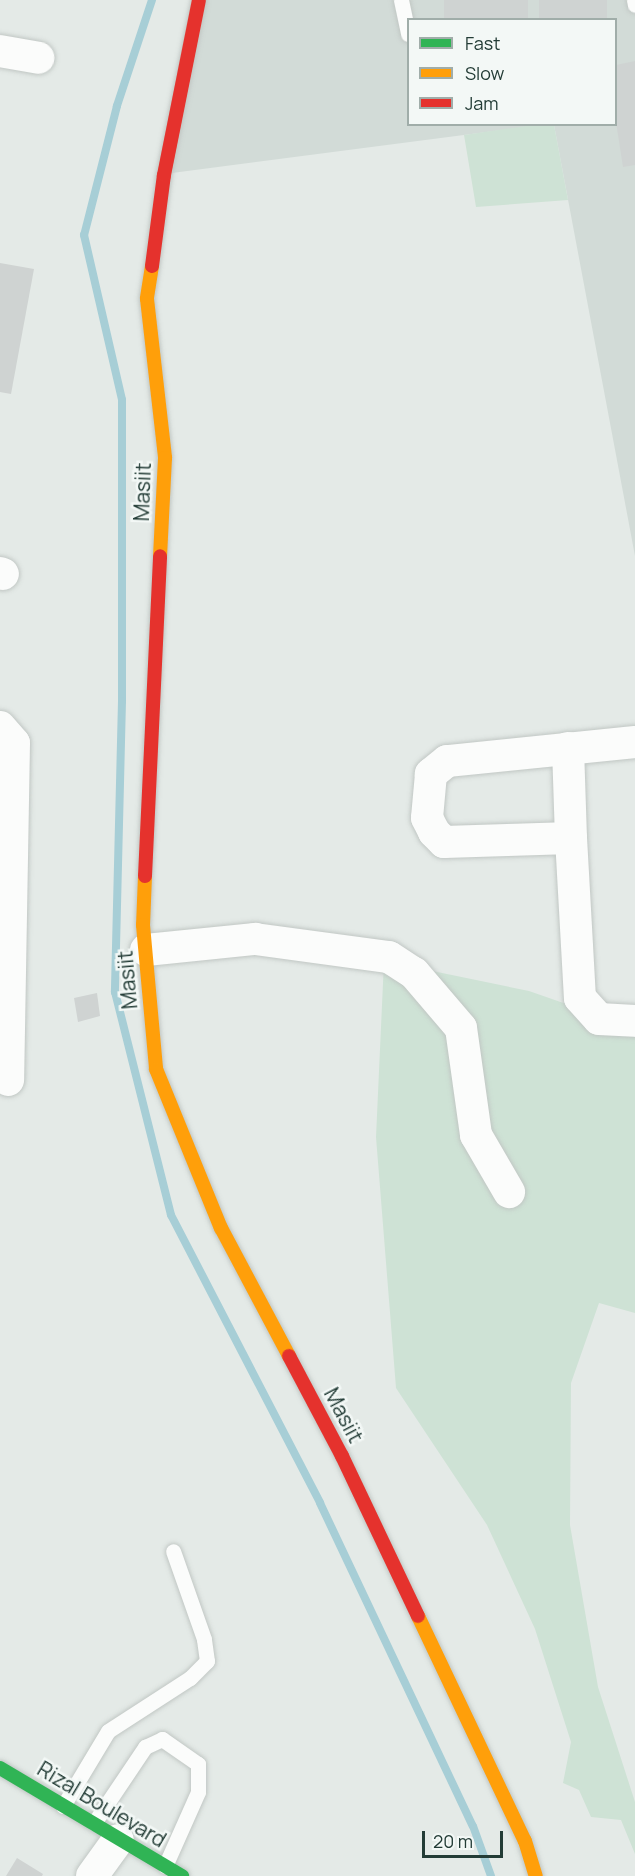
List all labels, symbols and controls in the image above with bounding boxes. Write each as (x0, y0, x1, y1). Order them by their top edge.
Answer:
legend (407, 18, 617, 126)
text: Fast (465, 31, 500, 55)
text: Slow (465, 61, 504, 85)
text: Jam (465, 91, 499, 115)
street label: Masiit (128, 462, 156, 522)
street label: Masiit (112, 950, 142, 1010)
street label: Masiit (319, 1383, 369, 1447)
street label: Rizal Boulevard (33, 1756, 171, 1852)
scale bar (425, 1819, 506, 1857)
text: 20 m (433, 1829, 473, 1853)

